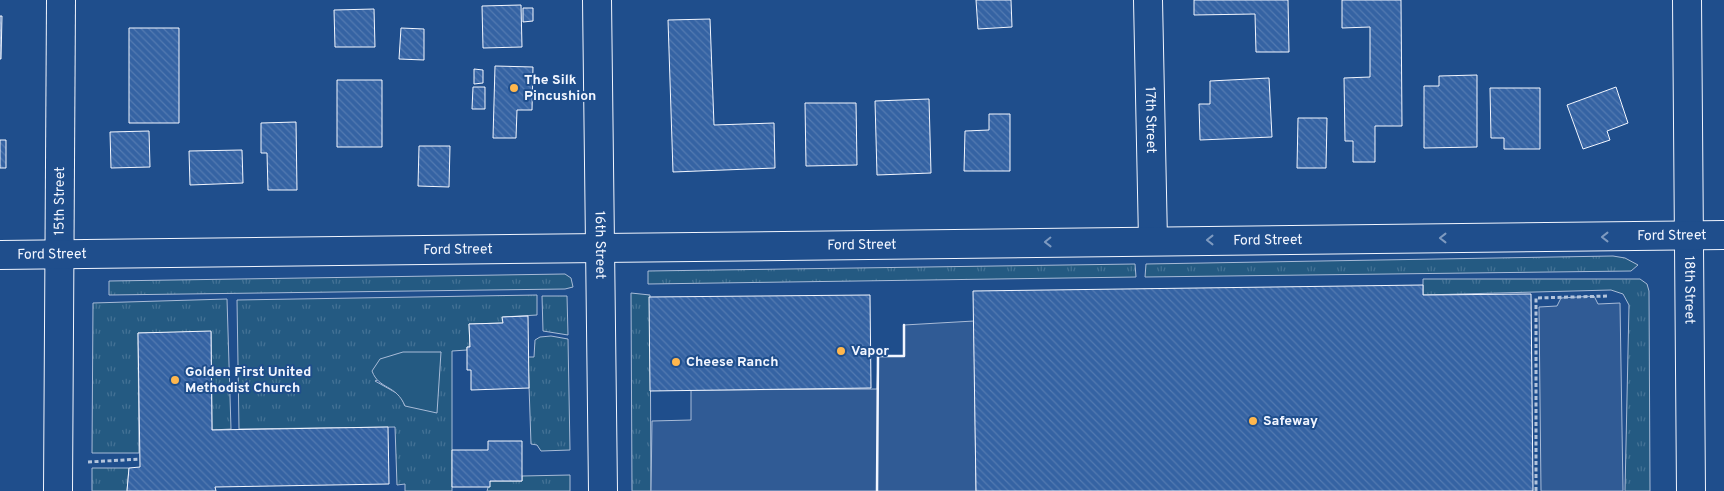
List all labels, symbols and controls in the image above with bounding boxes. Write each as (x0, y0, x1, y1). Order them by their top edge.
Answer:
place label: The Silk Pincushion (524, 72, 596, 105)
marker: The Silk Pincushion (508, 82, 520, 94)
street label: 17th Street (1141, 86, 1160, 154)
street label: 15th Street (51, 167, 68, 235)
street label: 16th Street (591, 211, 609, 279)
street label: Ford Street (1637, 227, 1707, 245)
street label: Ford Street (1233, 231, 1303, 249)
one-way arrow (1601, 231, 1609, 242)
one-way arrow (1439, 233, 1446, 243)
one-way arrow (1206, 235, 1214, 245)
street label: Ford Street (827, 236, 897, 254)
one-way arrow (1044, 236, 1052, 247)
street label: Ford Street (423, 241, 493, 259)
street label: Ford Street (17, 245, 87, 263)
street label: 18th Street (1681, 256, 1698, 324)
place label: Vapor (851, 343, 889, 360)
marker: Vapor (835, 345, 847, 357)
place label: Cheese Ranch (686, 354, 778, 371)
marker: Cheese Ranch (670, 356, 682, 368)
place label: Golden First United Methodist Church (185, 364, 311, 397)
marker: Golden First United Methodist Church (169, 374, 181, 386)
place label: Safeway (1263, 413, 1318, 430)
marker: Safeway (1247, 415, 1259, 427)

